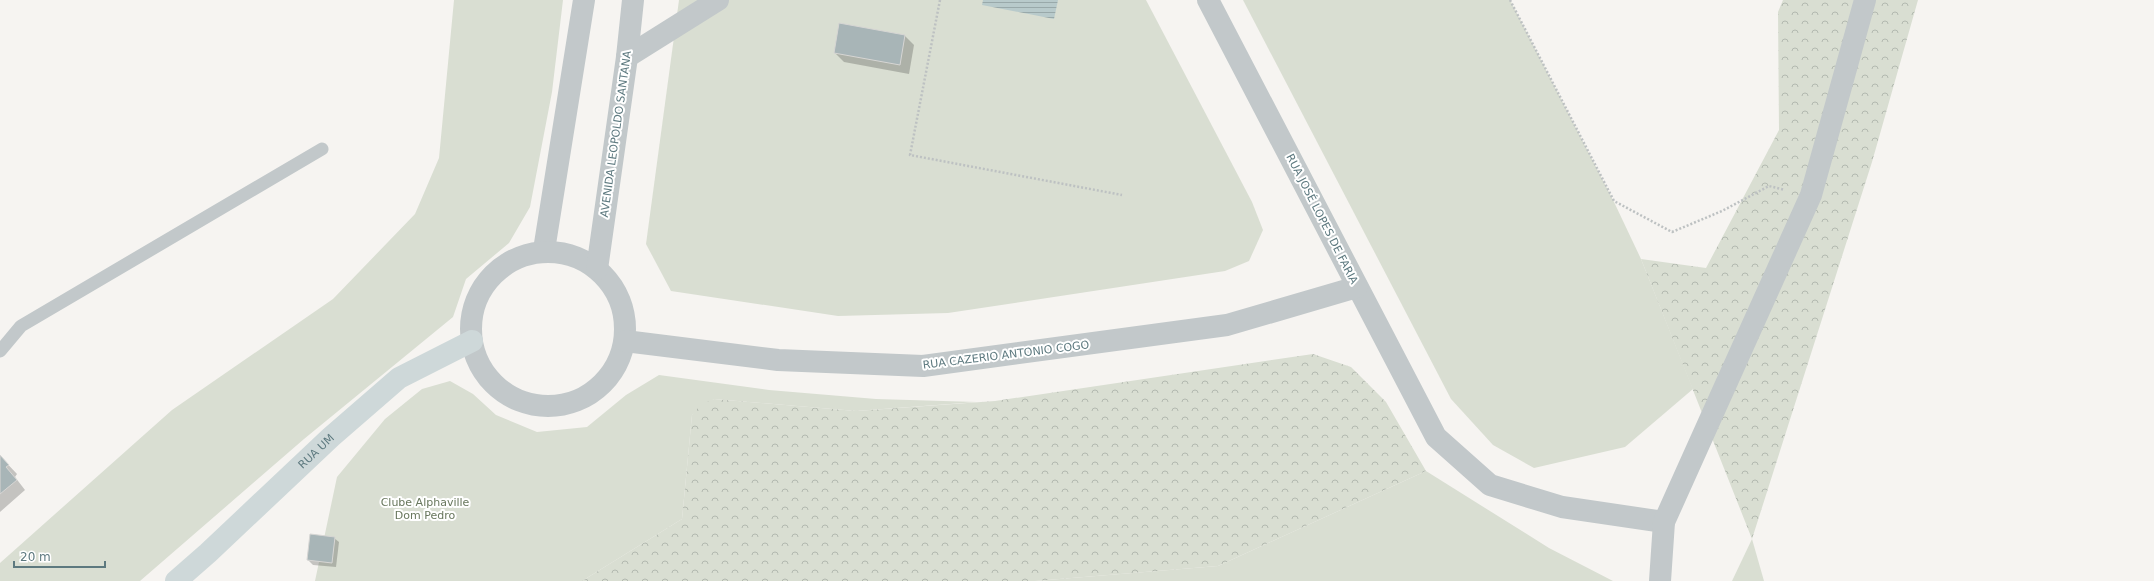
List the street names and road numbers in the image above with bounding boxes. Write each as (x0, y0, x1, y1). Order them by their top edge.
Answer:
street label: AVENIDA LEOPOLDO SANTANA (598, 49, 634, 218)
street label: RUA JOSÉ LOPES DE FARIA (1283, 152, 1361, 287)
street label: RUA CAZERIO ANTONIO COGO (922, 338, 1090, 372)
street label: RUA UM (295, 431, 337, 471)

